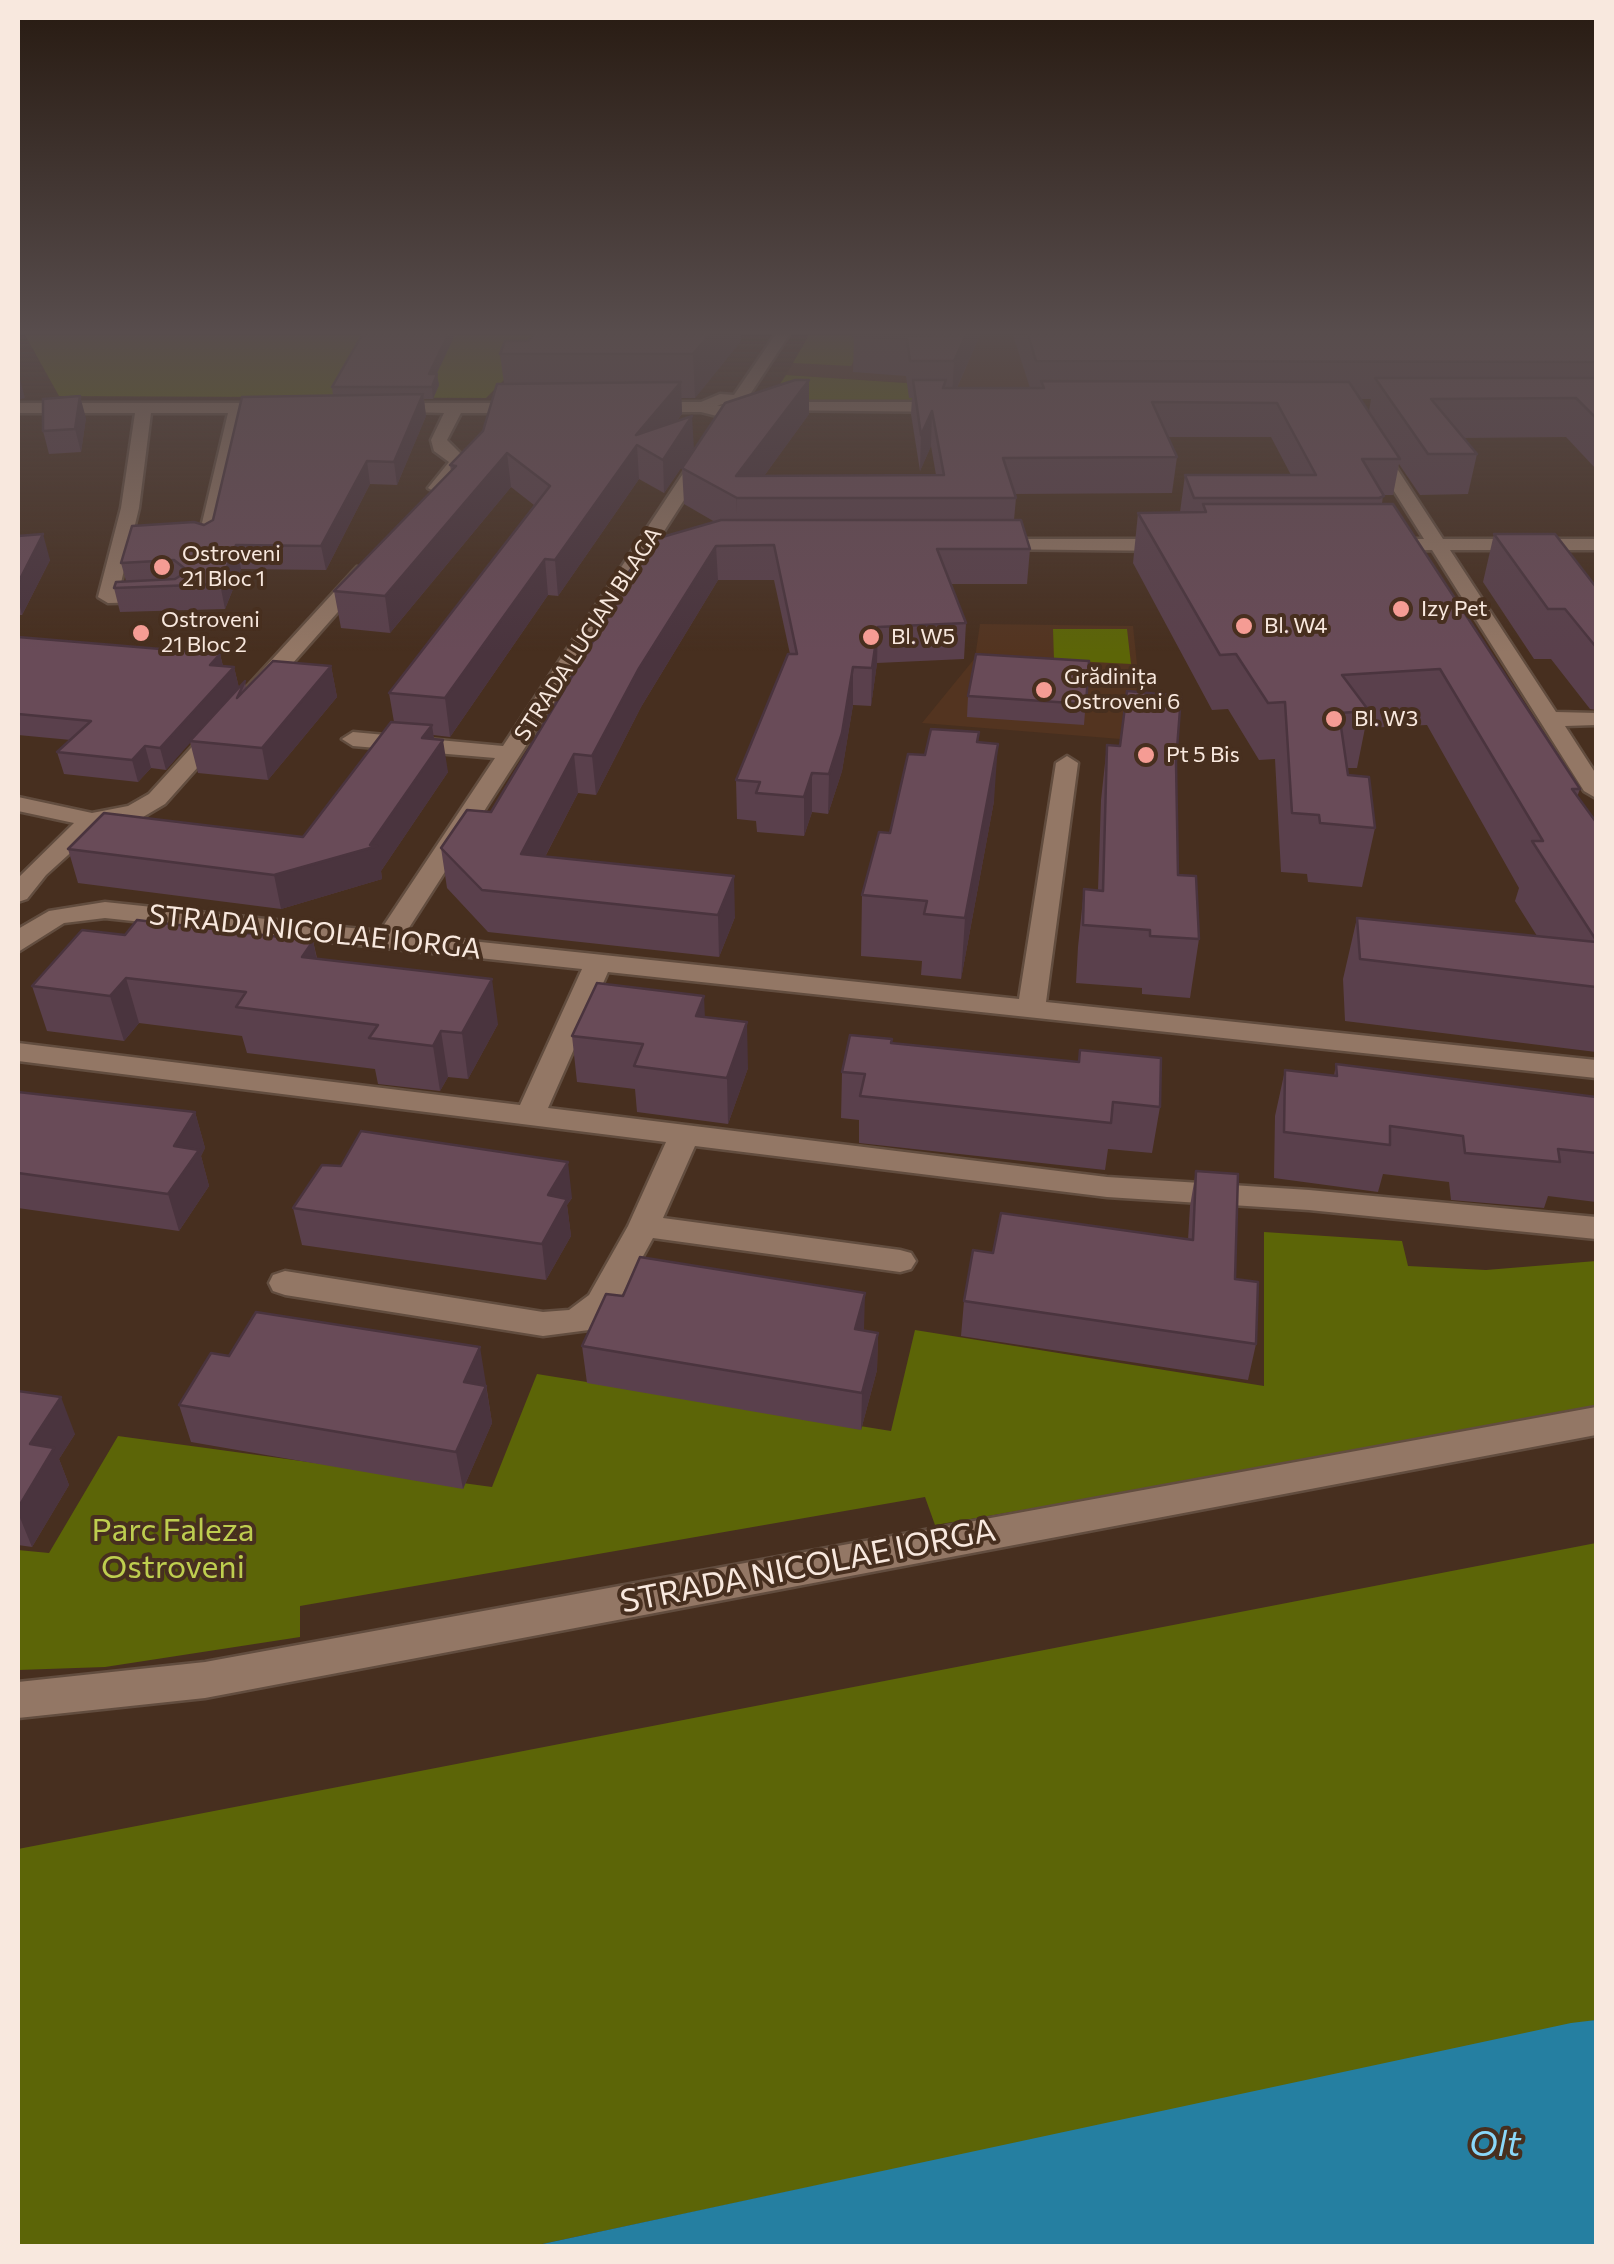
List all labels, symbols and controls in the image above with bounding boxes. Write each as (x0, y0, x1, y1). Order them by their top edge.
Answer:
street label: STRADA LUCIAN BLAGA (509, 522, 667, 746)
place label: Ostroveni 21 Bloc 1 (182, 541, 281, 592)
marker: Ostroveni 21 Bloc 1 (151, 556, 173, 578)
place label: Izy Pet (1421, 596, 1488, 622)
marker: Izy Pet (1390, 598, 1412, 620)
place label: Ostroveni 21 Bloc 2 (161, 607, 260, 658)
place label: Bl. W4 (1264, 613, 1328, 639)
marker: Bl. W4 (1233, 615, 1255, 637)
marker: Ostroveni 21 Bloc 2 (130, 622, 152, 644)
place label: Bl. W5 (891, 624, 955, 650)
marker: Bl. W5 (860, 626, 882, 648)
place label: Grădinița Ostroveni 6 (1064, 664, 1180, 716)
marker: Grădinița Ostroveni 6 (1033, 679, 1055, 701)
place label: Bl. W3 (1354, 706, 1418, 732)
marker: Bl. W3 (1323, 708, 1345, 730)
place label: Pt 5 Bis (1166, 742, 1240, 768)
marker: Pt 5 Bis (1135, 744, 1157, 766)
street label: STRADA NICOLAE IORGA (147, 898, 483, 966)
park label: Parc Faleza Ostroveni (91, 1511, 255, 1586)
street label: STRADA NICOLAE IORGA (617, 1511, 999, 1621)
water label: Olt (1469, 2123, 1521, 2165)

